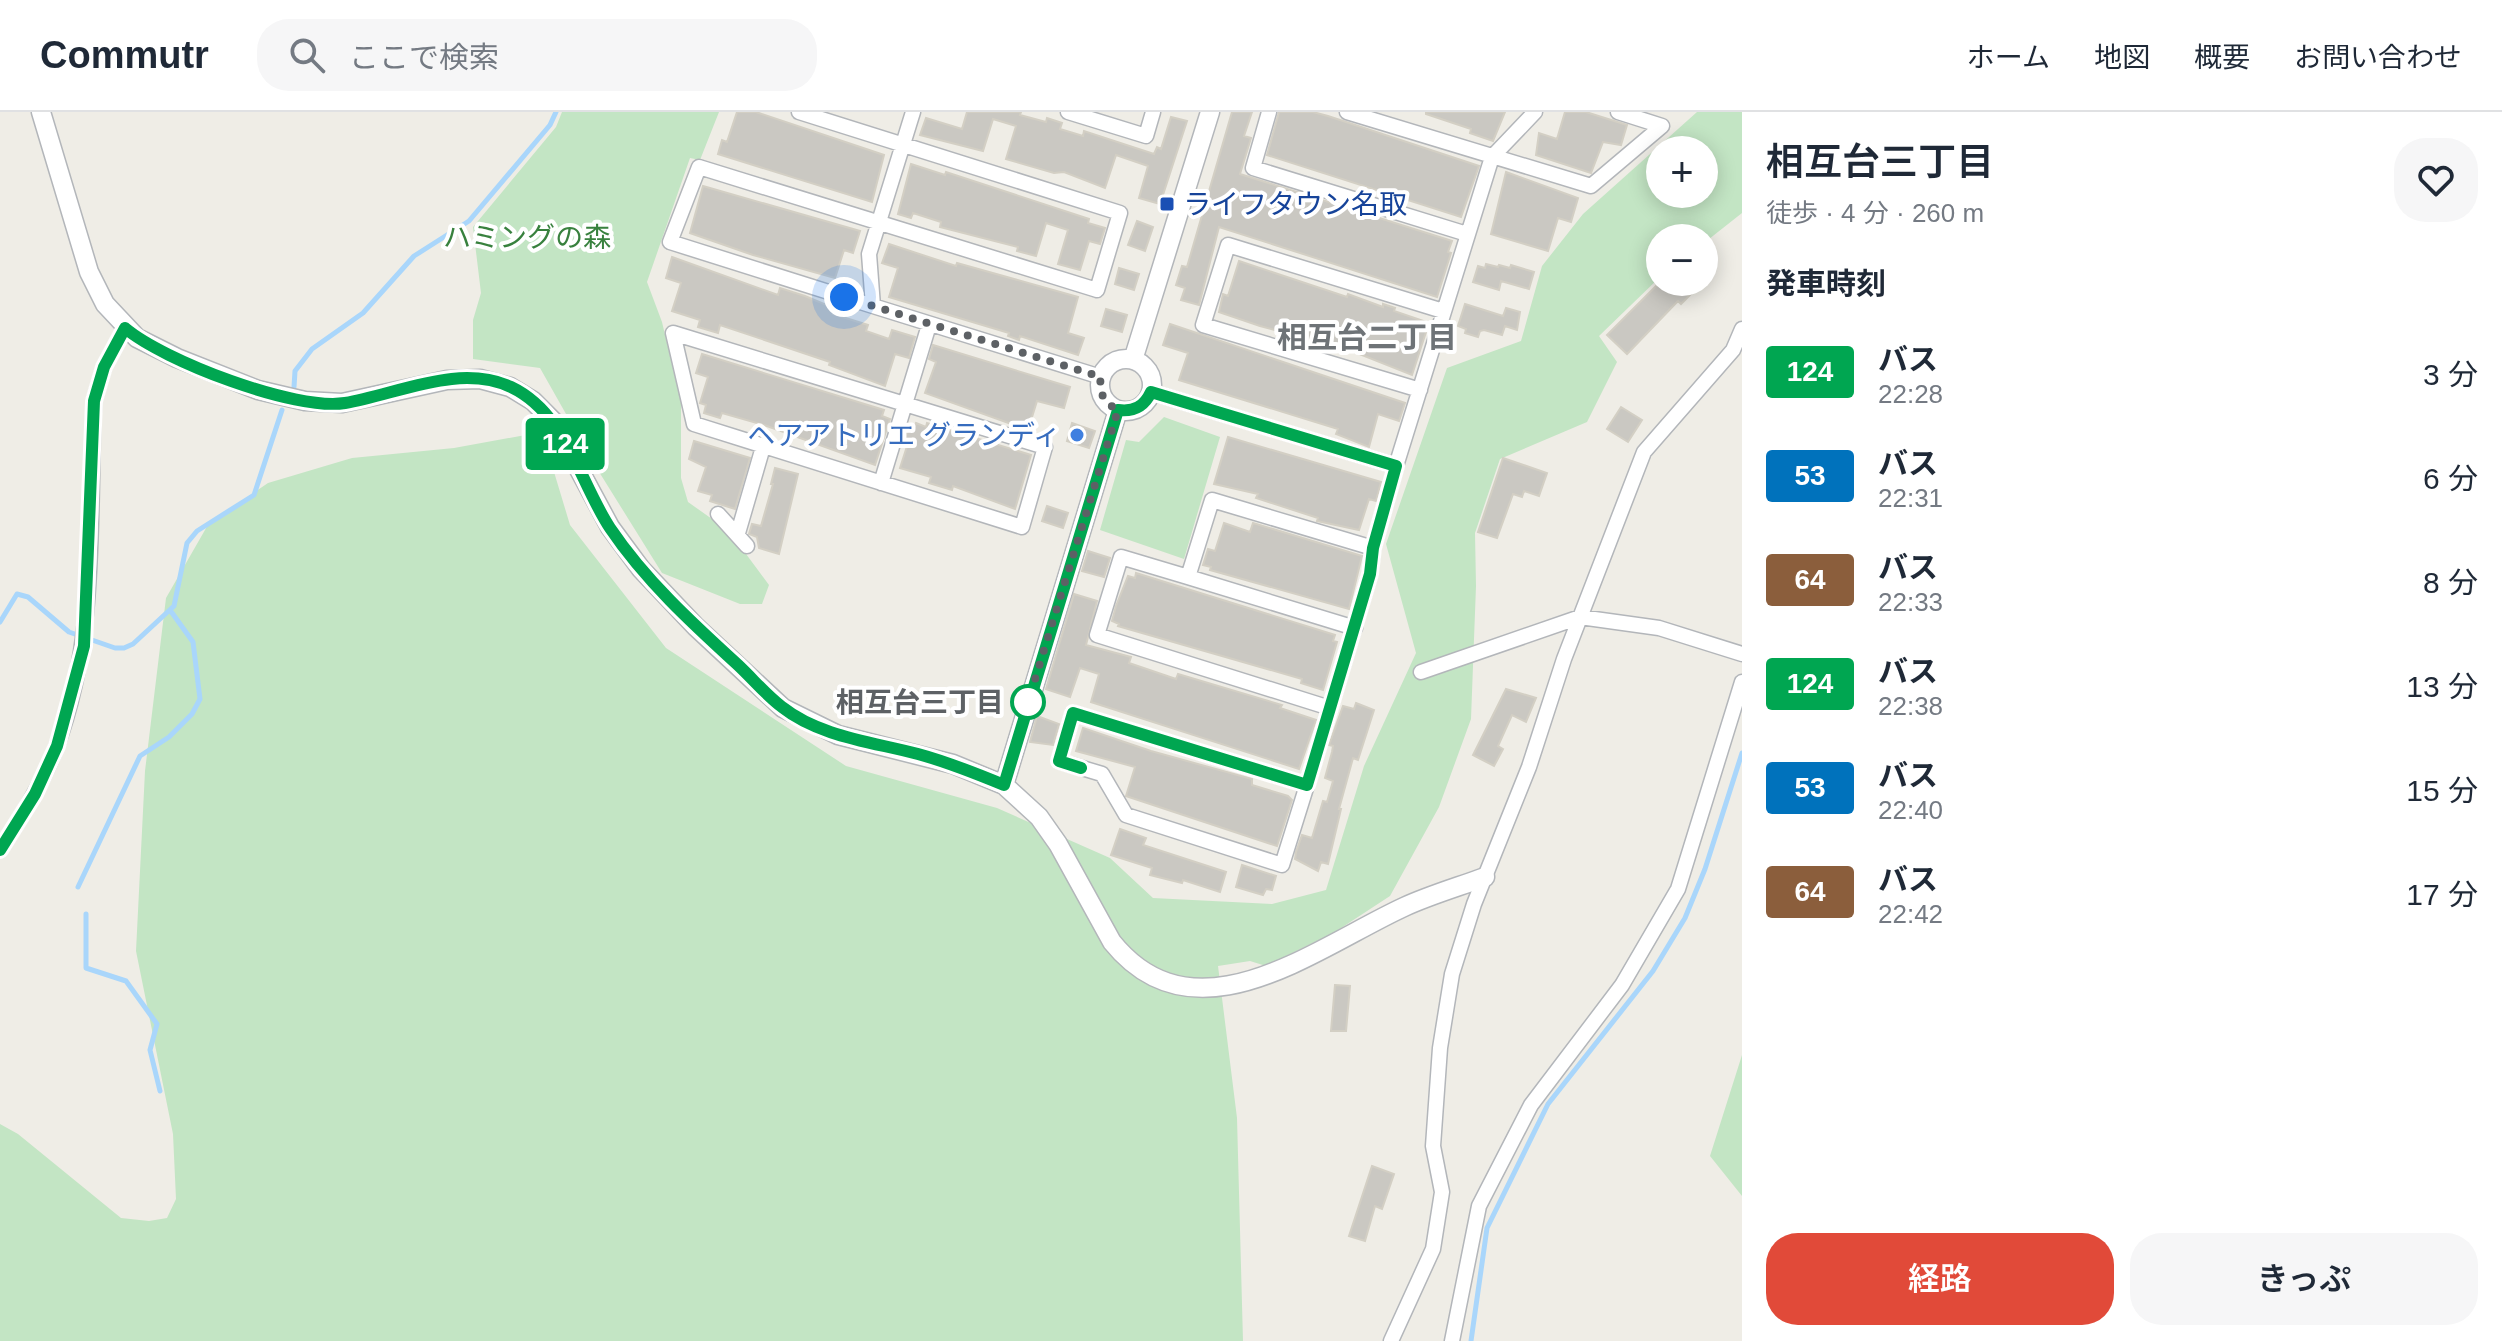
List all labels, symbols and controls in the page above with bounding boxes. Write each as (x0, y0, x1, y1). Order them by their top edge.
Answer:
search box (257, 19, 817, 91)
icon: search (285, 33, 329, 77)
text: Commutr (40, 34, 209, 76)
text: ここで検索 (349, 41, 499, 74)
text: ホーム (1967, 42, 2050, 73)
text: 地図 (2094, 42, 2150, 73)
text: 概要 (2194, 42, 2250, 73)
text: お問い合わせ (2294, 42, 2462, 73)
map controls (1646, 136, 1718, 296)
button: + (1646, 136, 1718, 208)
button: heart (2394, 138, 2478, 222)
text: 相互台三丁目 (1766, 141, 1994, 183)
place label: ライフタウン名取 (1183, 189, 1407, 220)
marker: ライフタウン名取 (1158, 195, 1176, 213)
text: 徒歩 · 4 分 · 260 m (1766, 198, 1984, 228)
park label: ハミングの森 (443, 222, 611, 253)
button: − (1646, 224, 1718, 296)
text: 発車時刻 (1766, 267, 1886, 300)
your location (824, 277, 864, 317)
district label: 相互台二丁目 (1277, 321, 1457, 354)
text: バス (1878, 343, 1938, 376)
text: 124 (1787, 356, 1833, 387)
text: 3 分 (2423, 358, 2478, 391)
text: 22:28 (1878, 379, 1943, 409)
line badge: 124 (519, 418, 611, 470)
place label: ヘアアトリエ グランディ (747, 420, 1061, 451)
marker: ヘアアトリエ グランディ (1068, 426, 1086, 444)
text: 124 (542, 428, 588, 459)
text: バス (1878, 447, 1938, 480)
text: 53 (1794, 460, 1826, 491)
text: 6 分 (2423, 462, 2478, 495)
text: 22:31 (1878, 483, 1943, 513)
text: バス (1878, 551, 1938, 584)
text: 64 (1794, 564, 1826, 595)
text: 8 分 (2423, 566, 2478, 599)
text: 22:33 (1878, 587, 1943, 617)
text: バス (1878, 655, 1938, 688)
text: 124 (1787, 668, 1833, 699)
text: 13 分 (2406, 670, 2478, 703)
marker: 相互台三丁目 (1011, 685, 1045, 719)
place label: 相互台三丁目 (836, 687, 1004, 718)
text: 22:38 (1878, 691, 1943, 721)
text: バス (1878, 759, 1938, 792)
text: 53 (1794, 772, 1826, 803)
text: 15 分 (2406, 774, 2478, 807)
text: 22:40 (1878, 795, 1943, 825)
text: バス (1878, 863, 1938, 896)
text: 64 (1794, 876, 1826, 907)
text: 17 分 (2406, 878, 2478, 911)
text: 22:42 (1878, 899, 1943, 929)
button: 経路 (1766, 1233, 2114, 1325)
button: きっぷ (2130, 1233, 2478, 1325)

